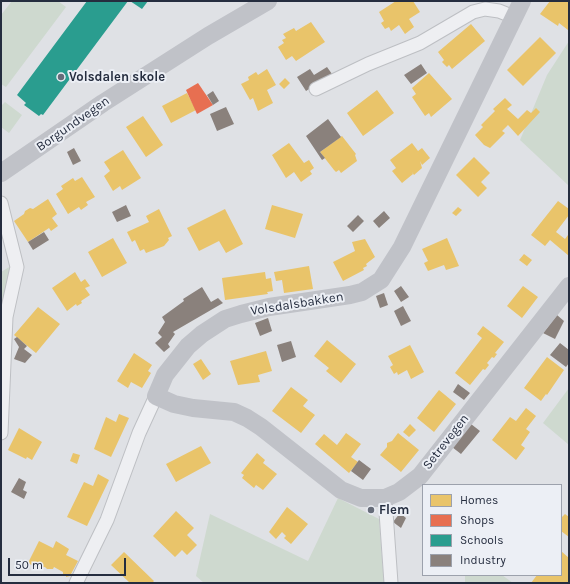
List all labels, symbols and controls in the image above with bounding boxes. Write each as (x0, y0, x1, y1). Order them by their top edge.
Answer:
place label: Volsdalen skole (69, 69, 165, 85)
marker: Volsdalen skole (56, 72, 66, 82)
street label: Borgundvegen (34, 93, 112, 155)
street label: Volsdalsbakken (249, 289, 345, 319)
street label: Setrevegen (420, 411, 472, 473)
legend (422, 484, 562, 576)
text: Homes (460, 493, 498, 507)
place label: Flem (379, 502, 409, 518)
marker: Flem (366, 505, 376, 515)
text: Shops (460, 513, 494, 527)
text: Schools (460, 533, 503, 547)
scale bar (10, 550, 128, 576)
text: Industry (460, 553, 506, 567)
text: 50 m (15, 558, 43, 572)

